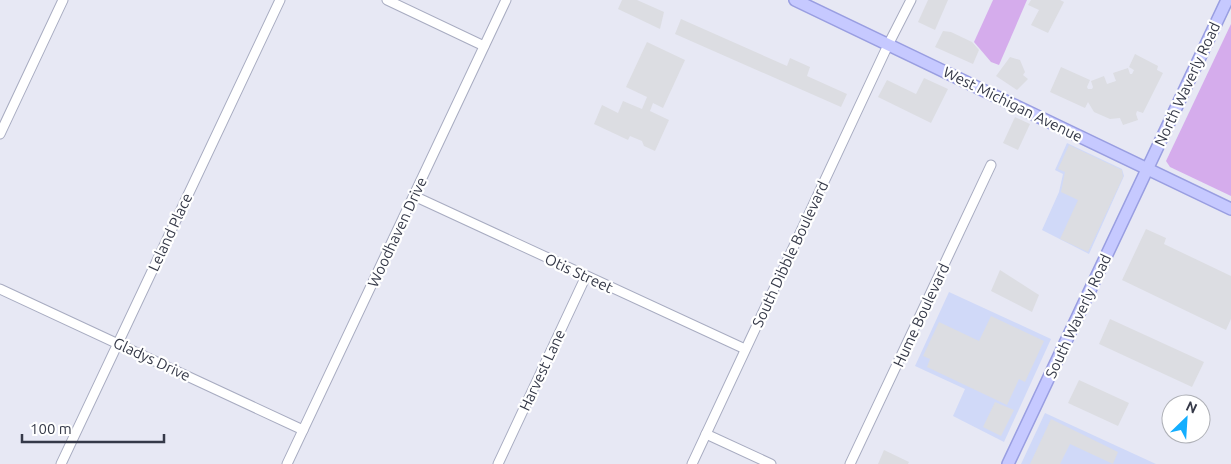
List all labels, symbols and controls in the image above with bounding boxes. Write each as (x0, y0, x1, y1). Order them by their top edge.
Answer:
street label: North Waverly Road (1151, 19, 1223, 149)
street label: West Michigan Avenue (941, 63, 1085, 145)
street label: Woodhaven Drive (364, 174, 430, 290)
street label: South Dibble Boulevard (749, 178, 831, 330)
street label: Leland Place (145, 190, 195, 274)
street label: Otis Street (542, 250, 616, 296)
street label: South Waverly Road (1042, 251, 1114, 381)
street label: Hume Boulevard (890, 261, 952, 369)
street label: Harvest Lane (516, 327, 568, 413)
street label: Gladys Drive (111, 334, 193, 384)
north arrow (1161, 394, 1211, 444)
text: N (1183, 398, 1200, 417)
scale bar (22, 412, 165, 444)
text: 100 m (30, 420, 72, 437)

